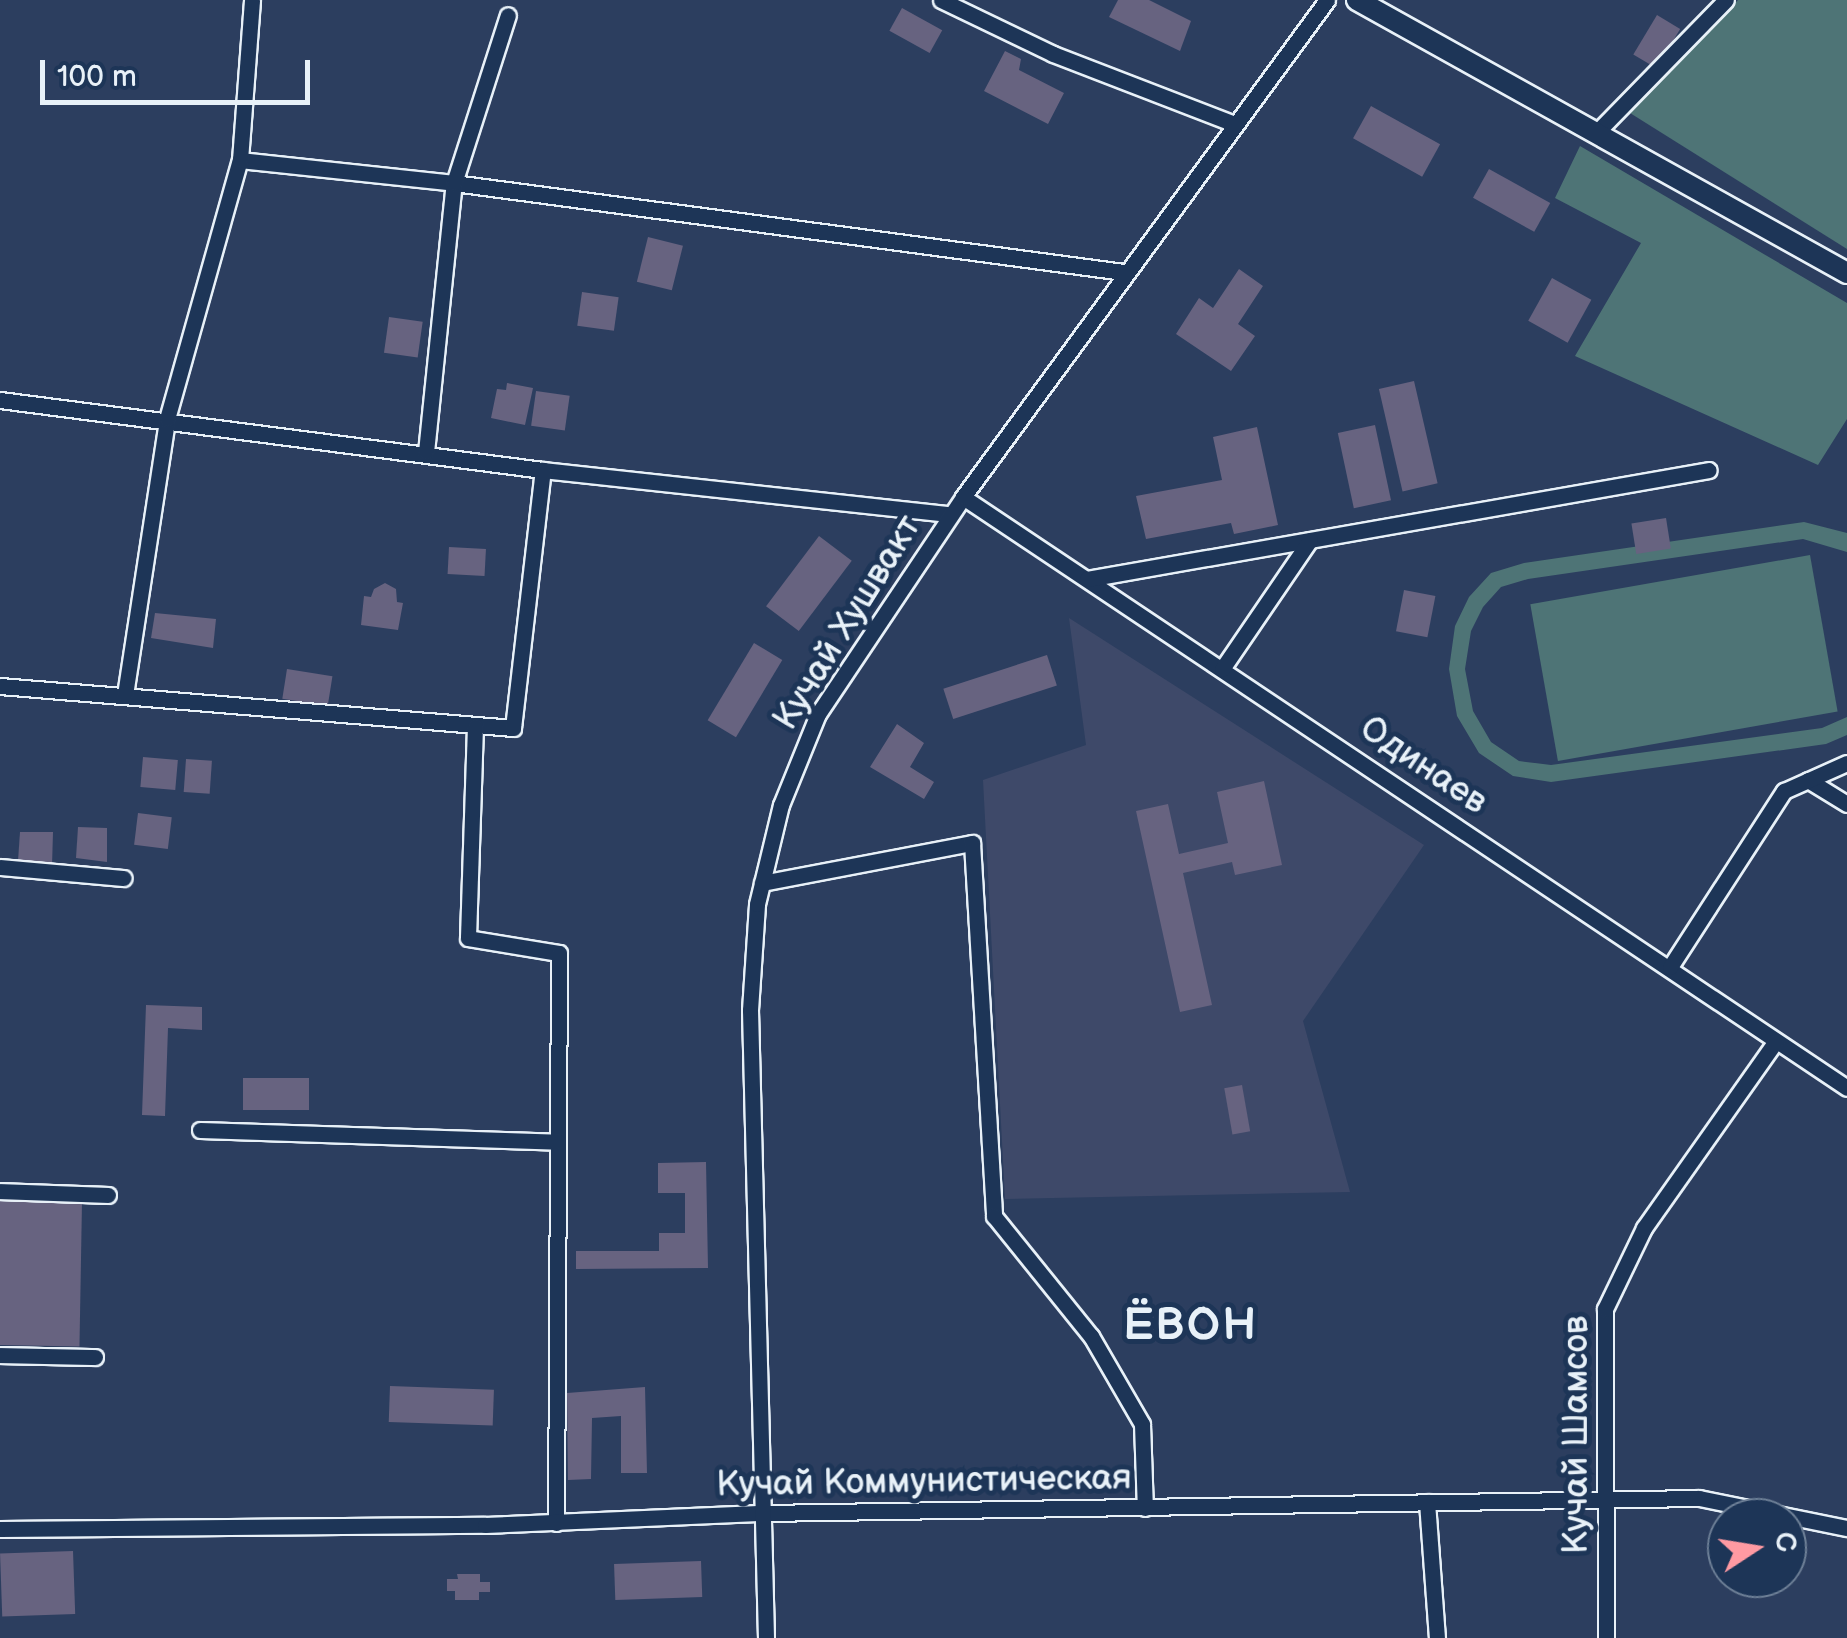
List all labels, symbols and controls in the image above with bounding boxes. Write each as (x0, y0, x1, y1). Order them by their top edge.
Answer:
scale bar (45, 40, 315, 102)
text: 100 m (57, 59, 137, 95)
street label: Кучай Хушвакт (765, 508, 931, 738)
street label: Одинаев (1351, 708, 1495, 824)
district label: ЁВОН (1123, 1299, 1259, 1353)
street label: Кучай Шамсов (1556, 1316, 1598, 1554)
street label: Кучай Коммунистическая (716, 1457, 1132, 1507)
north arrow (1707, 1498, 1807, 1598)
text: С (1767, 1529, 1803, 1555)

